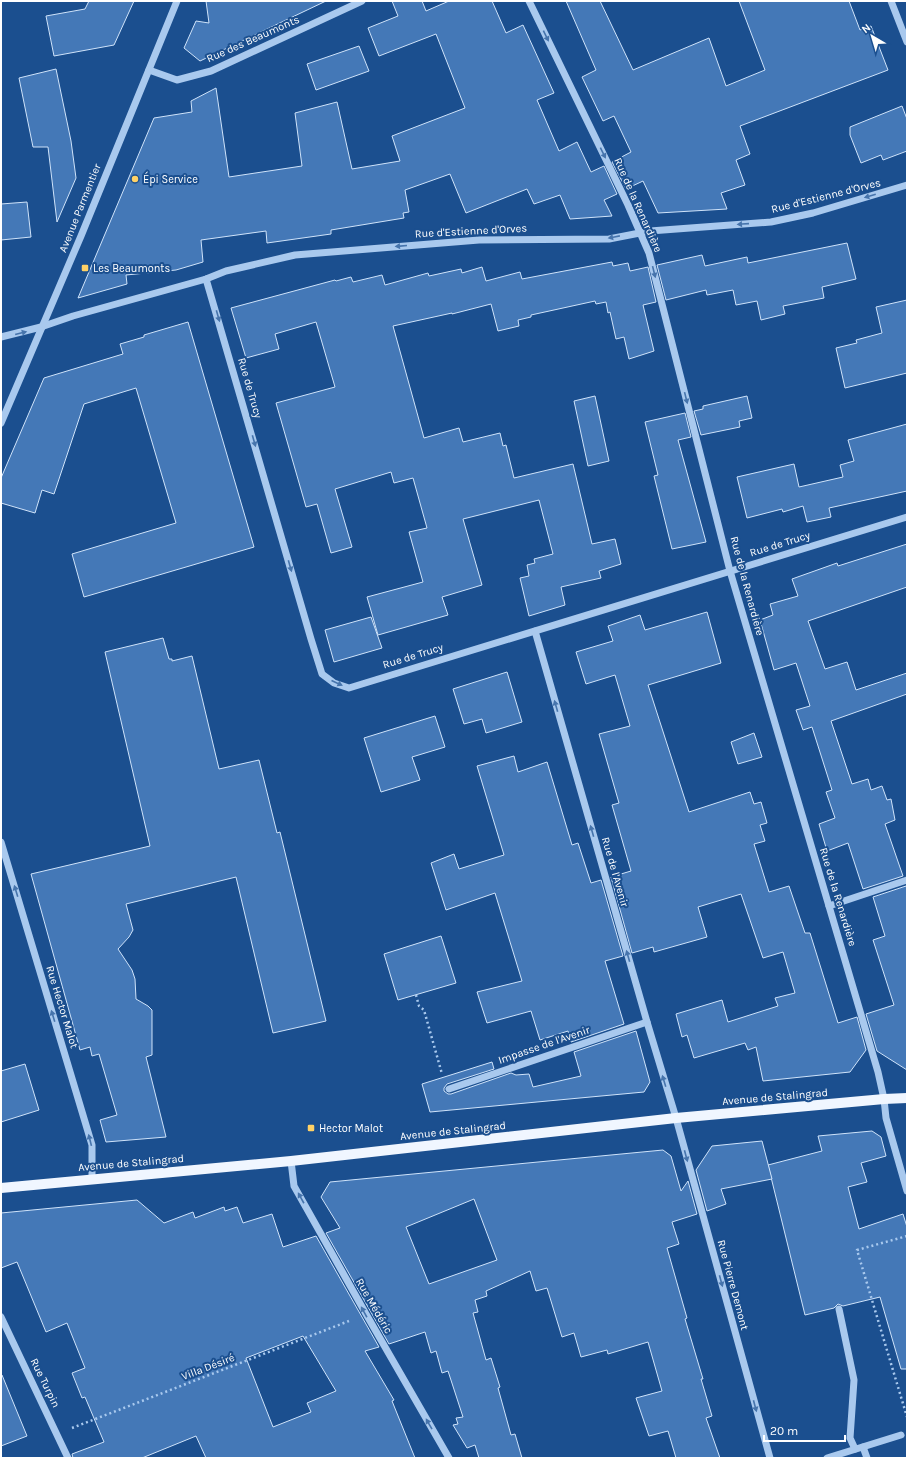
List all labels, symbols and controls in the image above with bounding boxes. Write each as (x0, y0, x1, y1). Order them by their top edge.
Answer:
street label: Rue des Beaumonts (205, 13, 302, 65)
north arrow (852, 16, 892, 56)
text: N (859, 21, 873, 36)
one-way arrow (543, 30, 549, 42)
one-way arrow (600, 147, 606, 159)
street label: Rue de la Renardière (611, 156, 665, 255)
street label: Avenue Parmentier (56, 162, 104, 254)
place label: Épi Service (143, 171, 198, 186)
marker: Épi Service (130, 174, 140, 184)
street label: Rue d'Estienne d'Orves (770, 176, 882, 216)
one-way arrow (864, 194, 876, 200)
one-way arrow (737, 220, 749, 227)
street label: Rue d'Estienne d'Orves (415, 222, 528, 240)
one-way arrow (608, 235, 620, 241)
one-way arrow (395, 243, 407, 250)
place label: Les Beaumonts (93, 262, 170, 275)
marker: Les Beaumonts (80, 263, 90, 273)
one-way arrow (651, 266, 657, 278)
one-way arrow (215, 310, 221, 322)
one-way arrow (15, 329, 27, 335)
street label: Rue de Trucy (235, 356, 265, 420)
one-way arrow (683, 392, 689, 404)
one-way arrow (251, 435, 257, 447)
street label: Rue de Trucy (748, 529, 812, 559)
street label: Rue de la Renardière (727, 535, 767, 637)
one-way arrow (287, 560, 293, 572)
street label: Rue de Trucy (381, 641, 445, 671)
one-way arrow (331, 680, 342, 686)
one-way arrow (553, 700, 559, 712)
one-way arrow (589, 825, 595, 837)
street label: Rue de l'Avenir (599, 836, 631, 908)
street label: Rue de la Renardière (817, 846, 859, 948)
one-way arrow (13, 885, 19, 897)
one-way arrow (625, 950, 631, 962)
street label: Rue Hector Malot (43, 964, 81, 1050)
one-way arrow (50, 1010, 56, 1022)
street label: Impasse de l'Avenir (496, 1023, 592, 1067)
one-way arrow (661, 1074, 667, 1086)
street label: Avenue de Stalingrad (722, 1086, 828, 1108)
street label: Avenue de Stalingrad (400, 1119, 506, 1143)
place label: Hector Malot (319, 1122, 383, 1135)
marker: Hector Malot (306, 1123, 316, 1133)
one-way arrow (87, 1134, 93, 1147)
one-way arrow (683, 1150, 689, 1162)
street label: Avenue de Stalingrad (78, 1152, 184, 1174)
one-way arrow (298, 1192, 304, 1204)
street label: Rue Pierre Demont (715, 1238, 751, 1332)
one-way arrow (718, 1275, 724, 1287)
street label: Rue Médéric (353, 1276, 395, 1336)
one-way arrow (361, 1306, 368, 1318)
street label: Villa Désiré (180, 1351, 237, 1383)
street label: Rue Turpin (27, 1356, 63, 1410)
one-way arrow (752, 1400, 758, 1412)
scale bar (764, 1417, 845, 1443)
one-way arrow (426, 1418, 433, 1430)
text: 20 m (770, 1424, 798, 1438)

